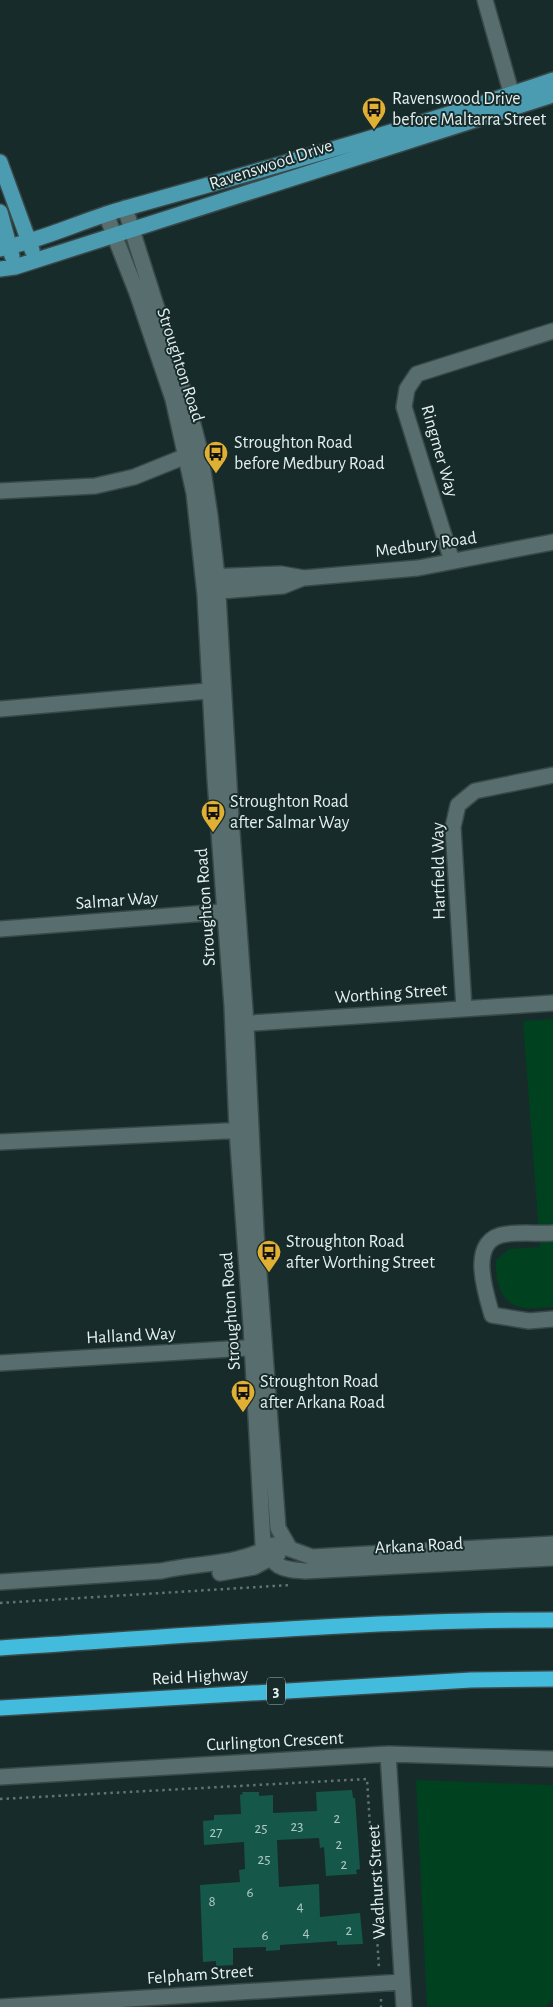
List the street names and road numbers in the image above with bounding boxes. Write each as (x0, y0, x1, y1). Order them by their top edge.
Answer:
street label: Ravenswood Drive (207, 137, 335, 193)
street label: Stroughton Road (153, 306, 207, 424)
street label: Ringmer Way (417, 403, 461, 499)
street label: Medbury Road (374, 529, 478, 561)
street label: Hartfield Way (429, 822, 449, 920)
street label: Stroughton Road (193, 847, 219, 967)
street label: Salmar Way (75, 889, 159, 913)
street label: Worthing Street (334, 981, 448, 1007)
street label: Stroughton Road (218, 1251, 244, 1371)
street label: Halland Way (86, 1325, 177, 1347)
street label: Arkana Road (374, 1535, 464, 1557)
street label: Reid Highway (151, 1665, 249, 1689)
road number: 3 (267, 1678, 285, 1704)
street label: Curlington Crescent (206, 1729, 344, 1755)
street label: Wadhurst Street (365, 1824, 389, 1940)
street label: Felpham Street (146, 1962, 254, 1988)

